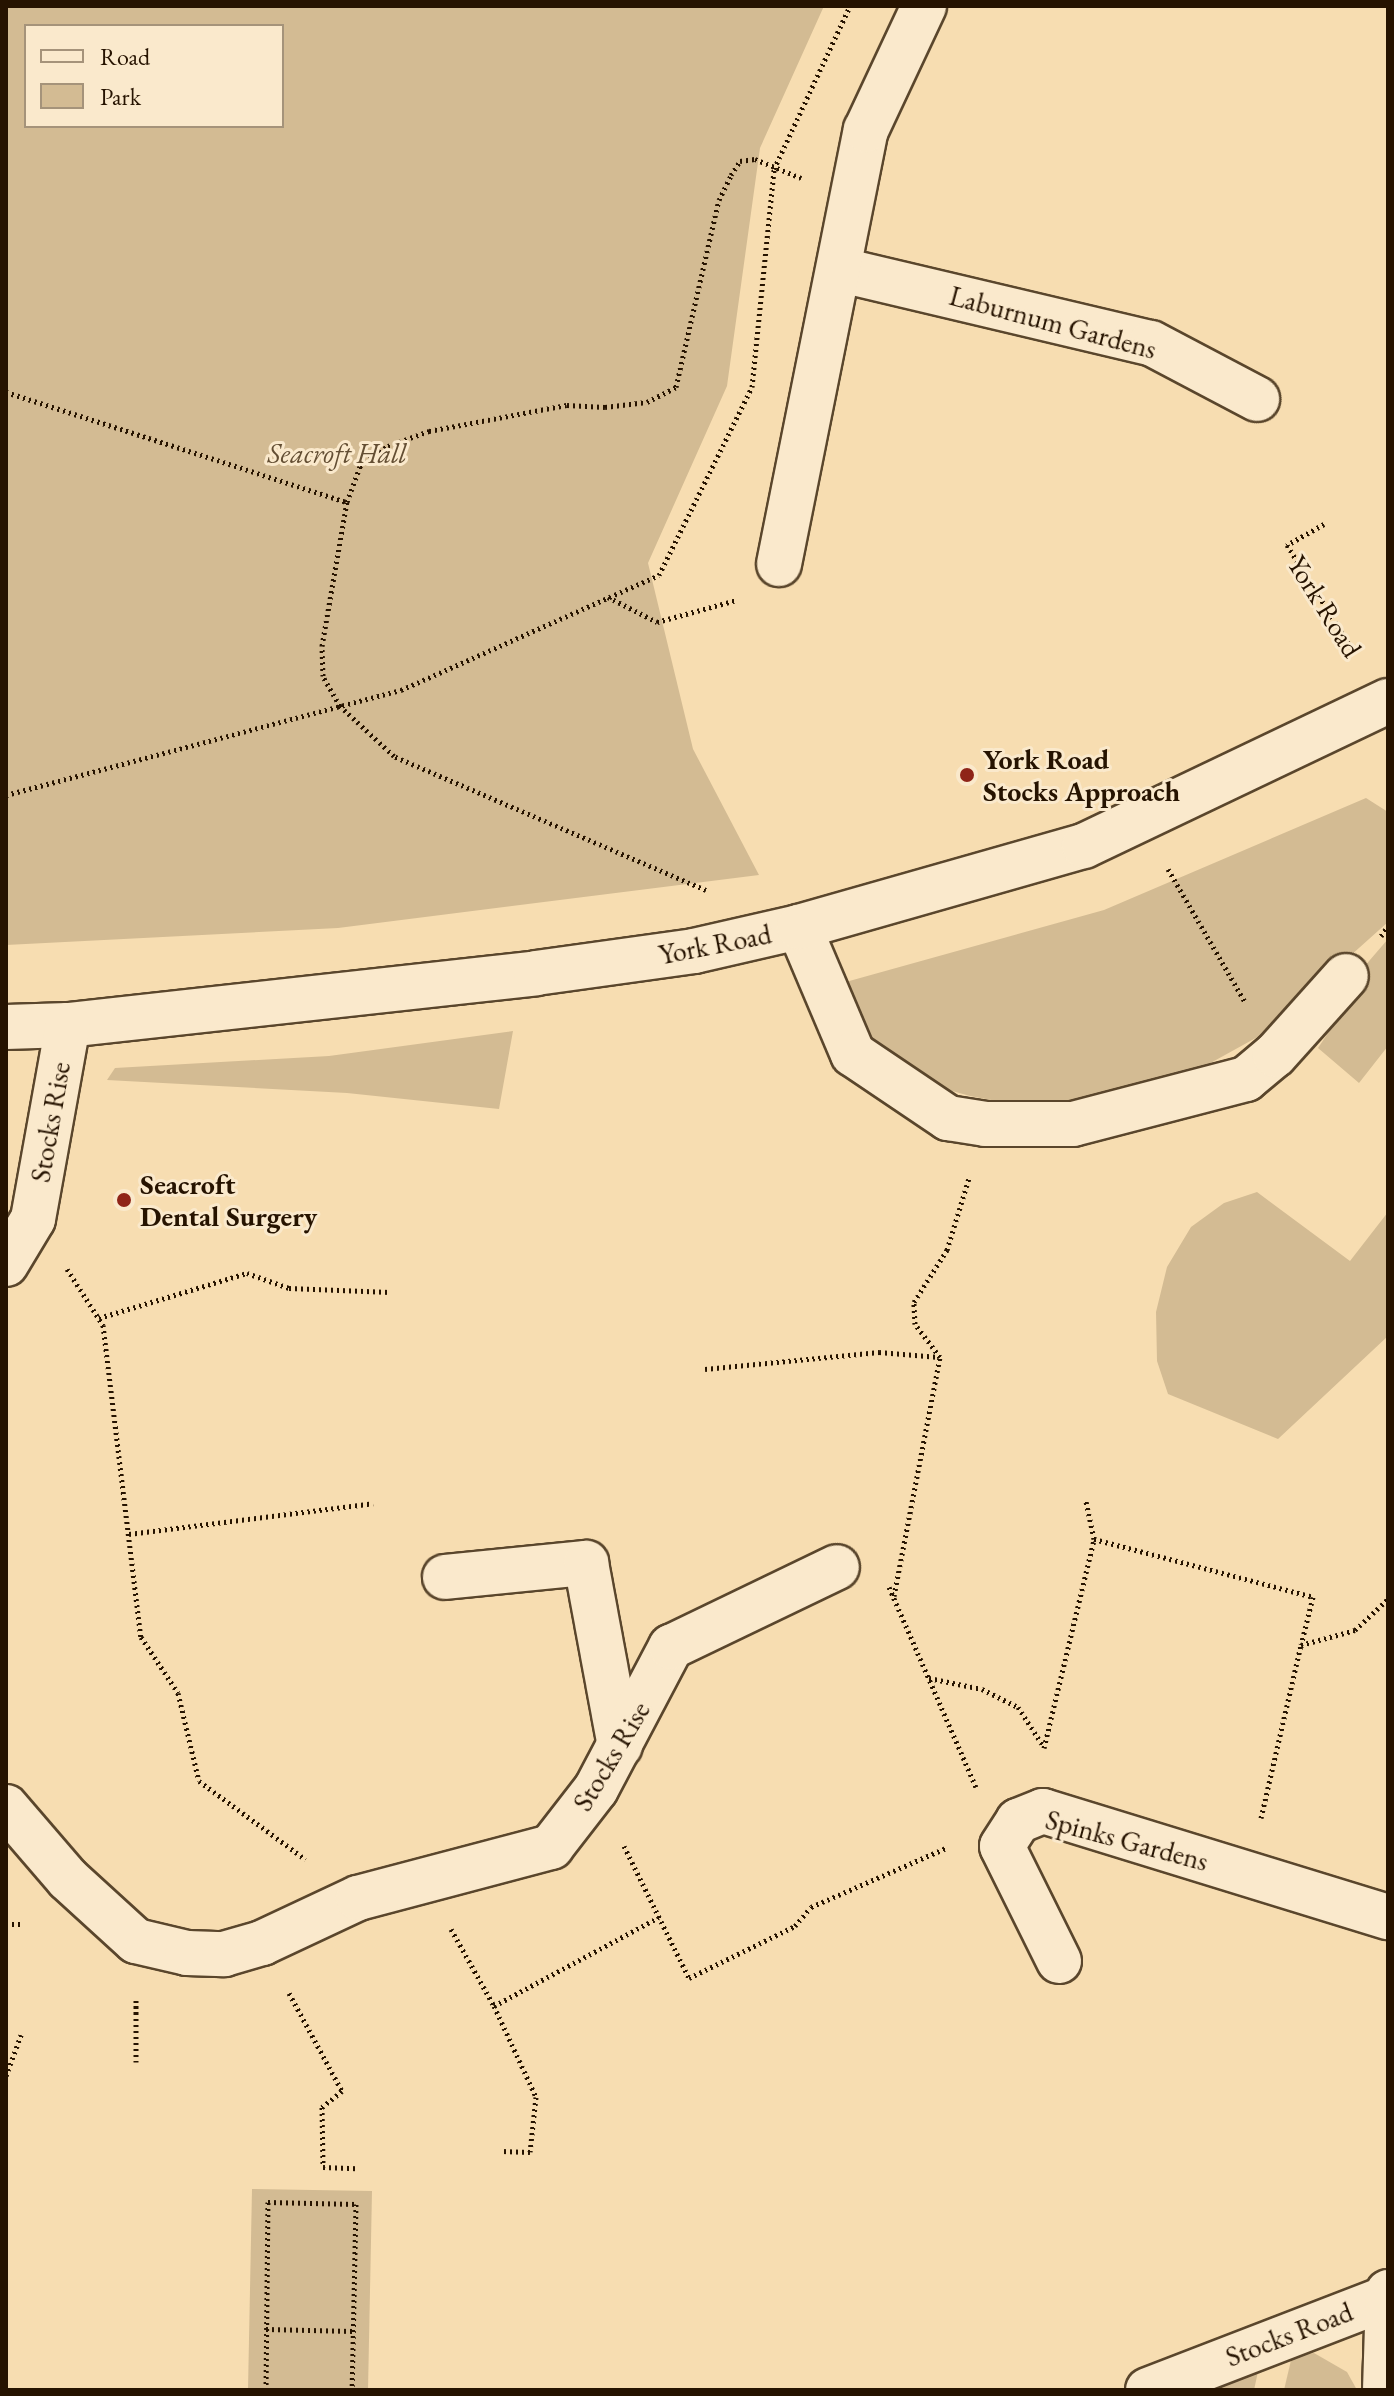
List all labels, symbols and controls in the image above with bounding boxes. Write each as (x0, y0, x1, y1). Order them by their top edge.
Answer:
legend (24, 24, 284, 128)
text: Road (100, 41, 150, 72)
text: Park (100, 81, 141, 112)
street label: Laburnum Gardens (946, 278, 1160, 366)
park label: Seacroft Hall (268, 436, 406, 470)
street label: York Road (1281, 549, 1369, 663)
place label: York Road Stocks Approach (983, 742, 1180, 808)
marker: York Road Stocks Approach (958, 766, 976, 784)
street label: York Road (656, 917, 774, 971)
street label: Stocks Rise (23, 1059, 77, 1185)
place label: Seacroft Dental Surgery (140, 1167, 317, 1233)
marker: Seacroft Dental Surgery (115, 1191, 133, 1209)
street label: Stocks Rise (565, 1695, 657, 1817)
street label: Spinks Gardens (1042, 1802, 1212, 1878)
street label: Stocks Road (1221, 2294, 1357, 2374)

